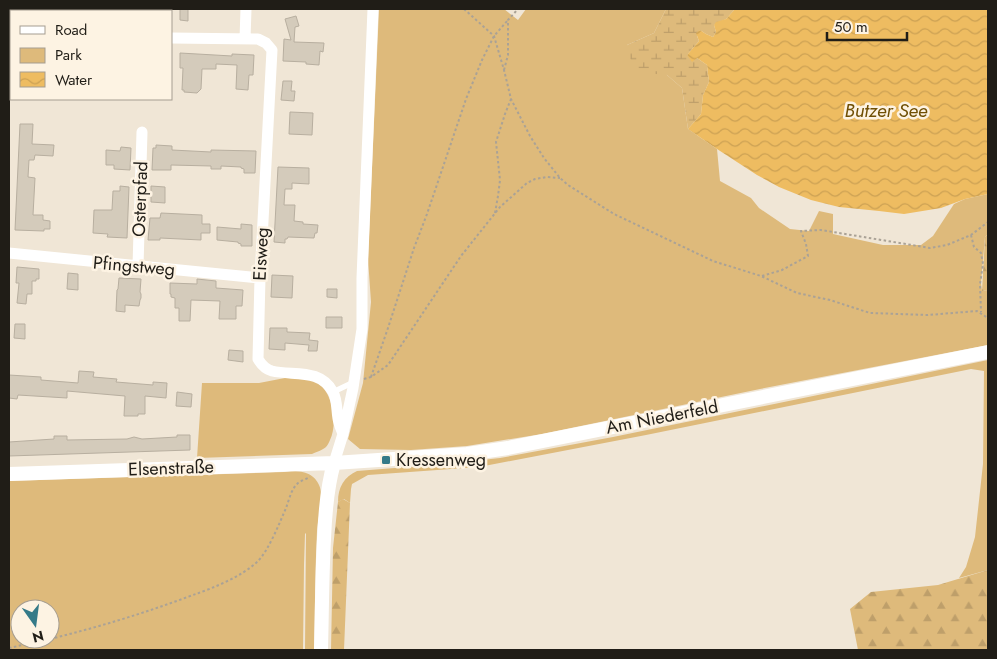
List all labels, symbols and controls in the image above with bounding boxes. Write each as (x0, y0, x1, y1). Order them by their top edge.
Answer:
legend (10, 10, 172, 100)
scale bar (827, 10, 907, 42)
text: 50 m (834, 16, 868, 38)
text: Road (55, 19, 87, 41)
text: Park (55, 44, 82, 66)
text: Water (55, 69, 93, 91)
water label: Butzer See (844, 97, 928, 124)
street label: Osterpfad (126, 161, 154, 237)
street label: Eisweg (247, 227, 275, 281)
street label: Pfingstweg (92, 249, 176, 283)
street label: Am Niederfeld (604, 393, 720, 441)
place label: Kressenweg (396, 447, 486, 473)
street label: Elsenstraße (128, 454, 214, 482)
marker: Kressenweg (380, 454, 392, 466)
north arrow (10, 599, 60, 649)
text: N (30, 626, 46, 648)

